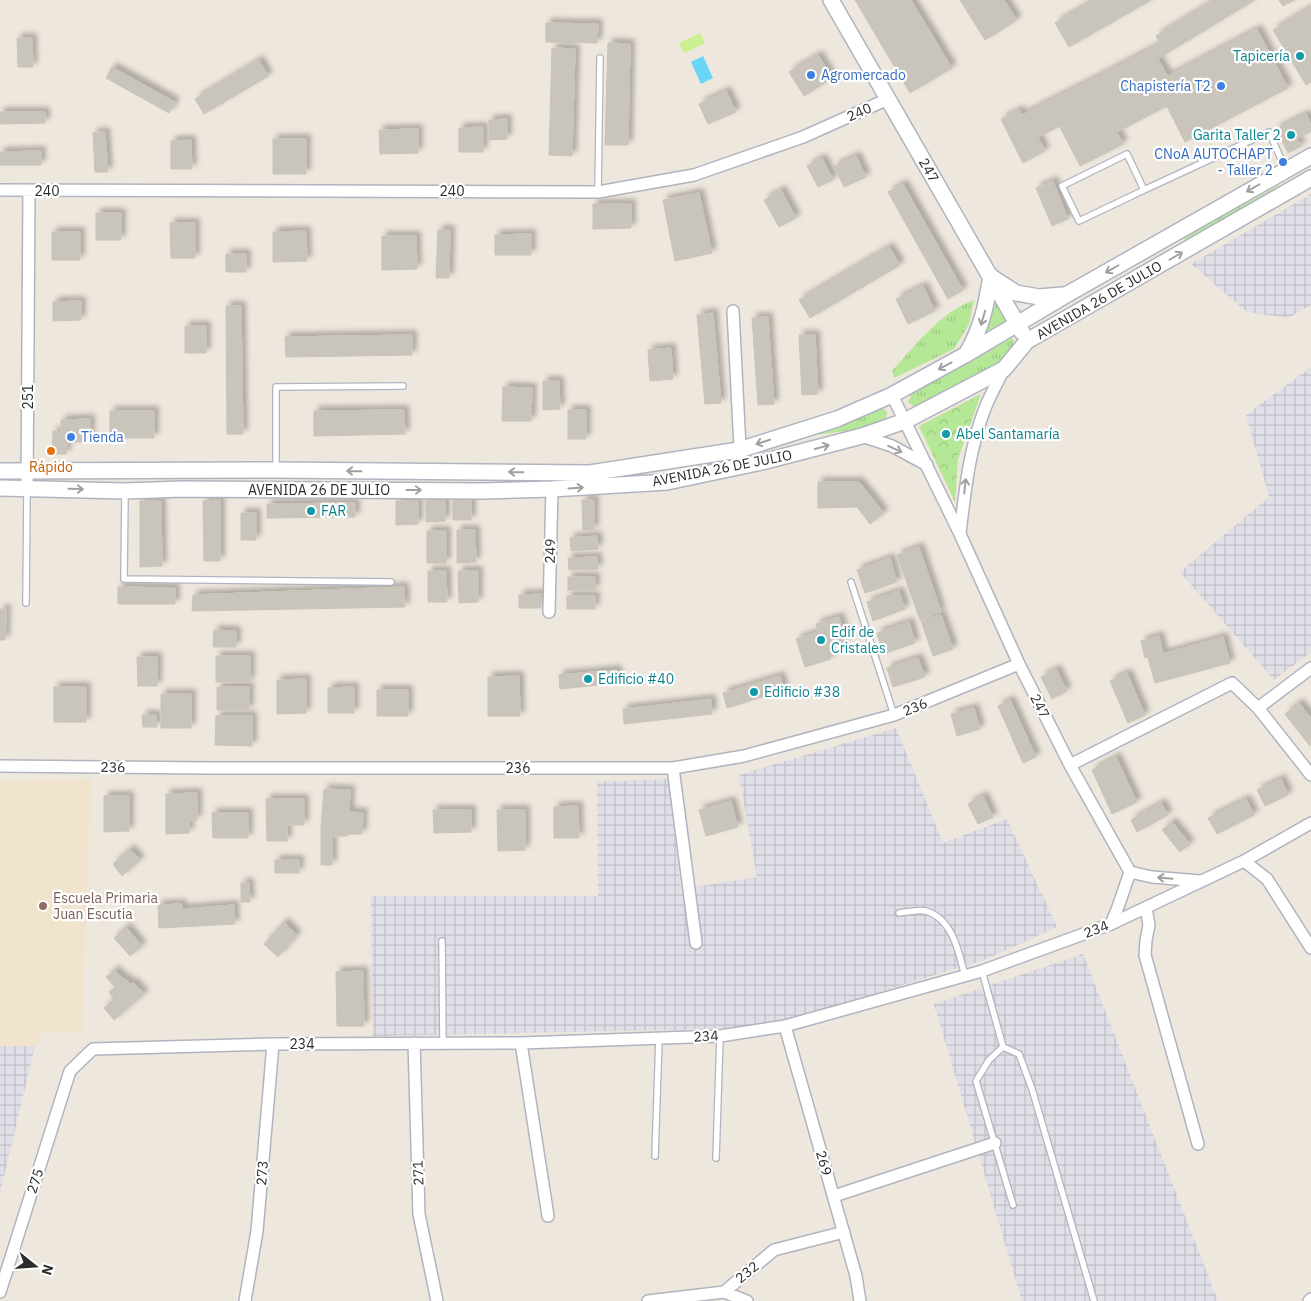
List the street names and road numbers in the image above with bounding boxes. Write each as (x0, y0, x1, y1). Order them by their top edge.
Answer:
street label: 240 (844, 99, 874, 125)
street label: 247 (915, 155, 943, 185)
street label: 240 (34, 182, 60, 200)
street label: 240 (439, 182, 465, 200)
street label: AVENIDA 26 DE JULIO (1033, 257, 1165, 343)
street label: 251 (19, 384, 37, 410)
street label: AVENIDA 26 DE JULIO (650, 446, 794, 490)
street label: AVENIDA 26 DE JULIO (248, 481, 390, 499)
street label: 249 (541, 538, 559, 564)
street label: 247 (1026, 691, 1054, 721)
street label: 236 (900, 694, 930, 720)
street label: 236 (100, 758, 126, 776)
street label: 236 (505, 759, 531, 777)
street label: 234 (1081, 916, 1111, 942)
street label: 234 (693, 1026, 719, 1046)
street label: 234 (289, 1035, 315, 1053)
street label: 269 (812, 1148, 836, 1178)
street label: 273 (252, 1160, 272, 1186)
street label: 271 (409, 1160, 427, 1186)
street label: 275 (23, 1166, 47, 1196)
street label: 232 (732, 1257, 762, 1287)

